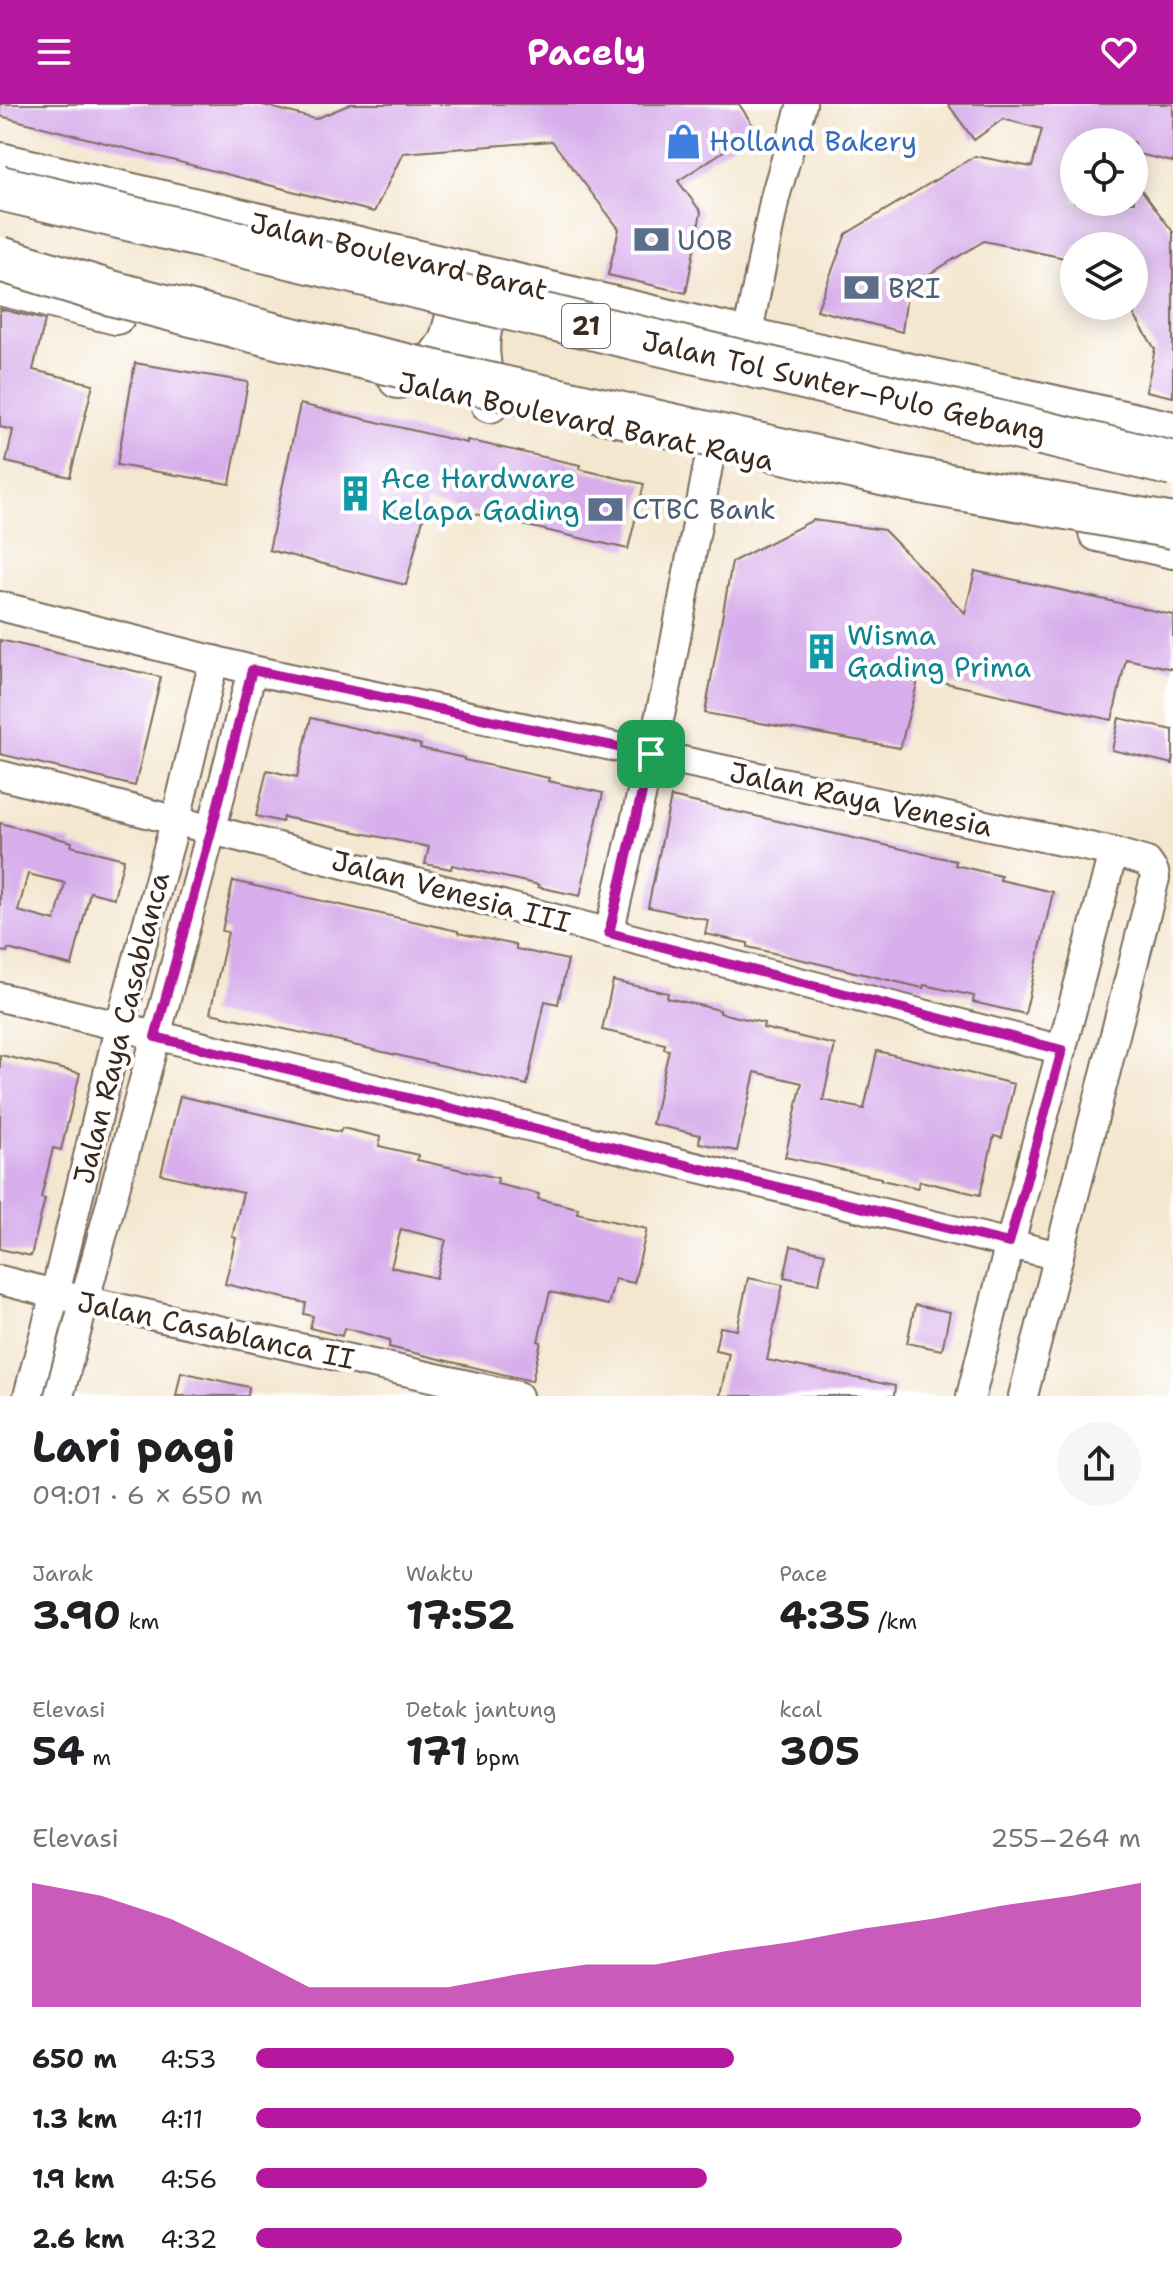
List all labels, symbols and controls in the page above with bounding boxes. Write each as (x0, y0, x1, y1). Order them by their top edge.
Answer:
text: Pacely (527, 28, 646, 77)
icon: menu (32, 30, 76, 74)
icon: heart (1097, 30, 1141, 74)
shop icon: Holland Bakery (664, 122, 702, 160)
place label: Holland Bakery (709, 122, 917, 160)
map controls (1060, 128, 1148, 320)
button: locate (1060, 128, 1148, 216)
street label: Jalan Boulevard Barat (246, 203, 552, 309)
bank icon: UOB (632, 221, 670, 259)
place label: UOB (677, 221, 732, 259)
button: layers (1060, 232, 1148, 320)
bank icon: BRI (843, 269, 881, 307)
place label: BRI (888, 269, 940, 307)
road number: 21 (562, 304, 610, 348)
street label: Jalan Tol Sunter–Pulo Gebang (638, 321, 1050, 451)
street label: Jalan Boulevard Barat Raya (395, 363, 777, 479)
place label: Ace Hardware Kelapa Gading (381, 459, 580, 529)
building icon: Ace Hardware Kelapa Gading (336, 475, 374, 513)
bank icon: CTBC Bank (587, 490, 625, 528)
place label: CTBC Bank (632, 490, 776, 528)
place label: Wisma Gading Prima (847, 616, 1031, 686)
building icon: Wisma Gading Prima (802, 632, 840, 670)
pin (617, 720, 685, 788)
icon: arrive (629, 732, 673, 776)
street label: Jalan Raya Venesia (726, 753, 996, 845)
street label: Jalan Venesia III (327, 841, 575, 941)
street label: Jalan Raya Casablanca (64, 868, 178, 1188)
street label: Jalan Casablanca II (74, 1282, 358, 1378)
text: Lari pagi (32, 1417, 235, 1476)
button: share (1057, 1422, 1141, 1506)
text: 09:01 · 6 × 650 m (32, 1477, 263, 1512)
text: Jarak (32, 1559, 94, 1588)
text: Waktu (406, 1559, 473, 1588)
text: Pace (779, 1559, 828, 1588)
text: 3.90 (32, 1588, 121, 1642)
text: 17:52 (406, 1588, 515, 1642)
text: 4:35 (779, 1588, 870, 1642)
text: km (121, 1607, 160, 1636)
text: /km (870, 1607, 917, 1636)
text: Elevasi (32, 1695, 106, 1724)
text: Detak jantung (406, 1695, 556, 1724)
text: kcal (779, 1695, 822, 1724)
text: 54 (32, 1724, 85, 1778)
text: 171 (406, 1724, 468, 1778)
text: 305 (779, 1724, 860, 1778)
text: m (85, 1743, 111, 1772)
text: bpm (468, 1743, 520, 1772)
text: Elevasi (32, 1820, 119, 1855)
text: 255–264 m (990, 1820, 1141, 1855)
text: 650 m (32, 2041, 117, 2076)
text: 4:53 (160, 2041, 217, 2076)
text: 1.3 km (32, 2101, 117, 2136)
text: 4:11 (160, 2101, 203, 2136)
text: 1.9 km (32, 2161, 114, 2196)
text: 4:56 (160, 2161, 217, 2196)
text: 2.6 km (32, 2221, 125, 2256)
text: 4:32 (160, 2221, 218, 2256)

